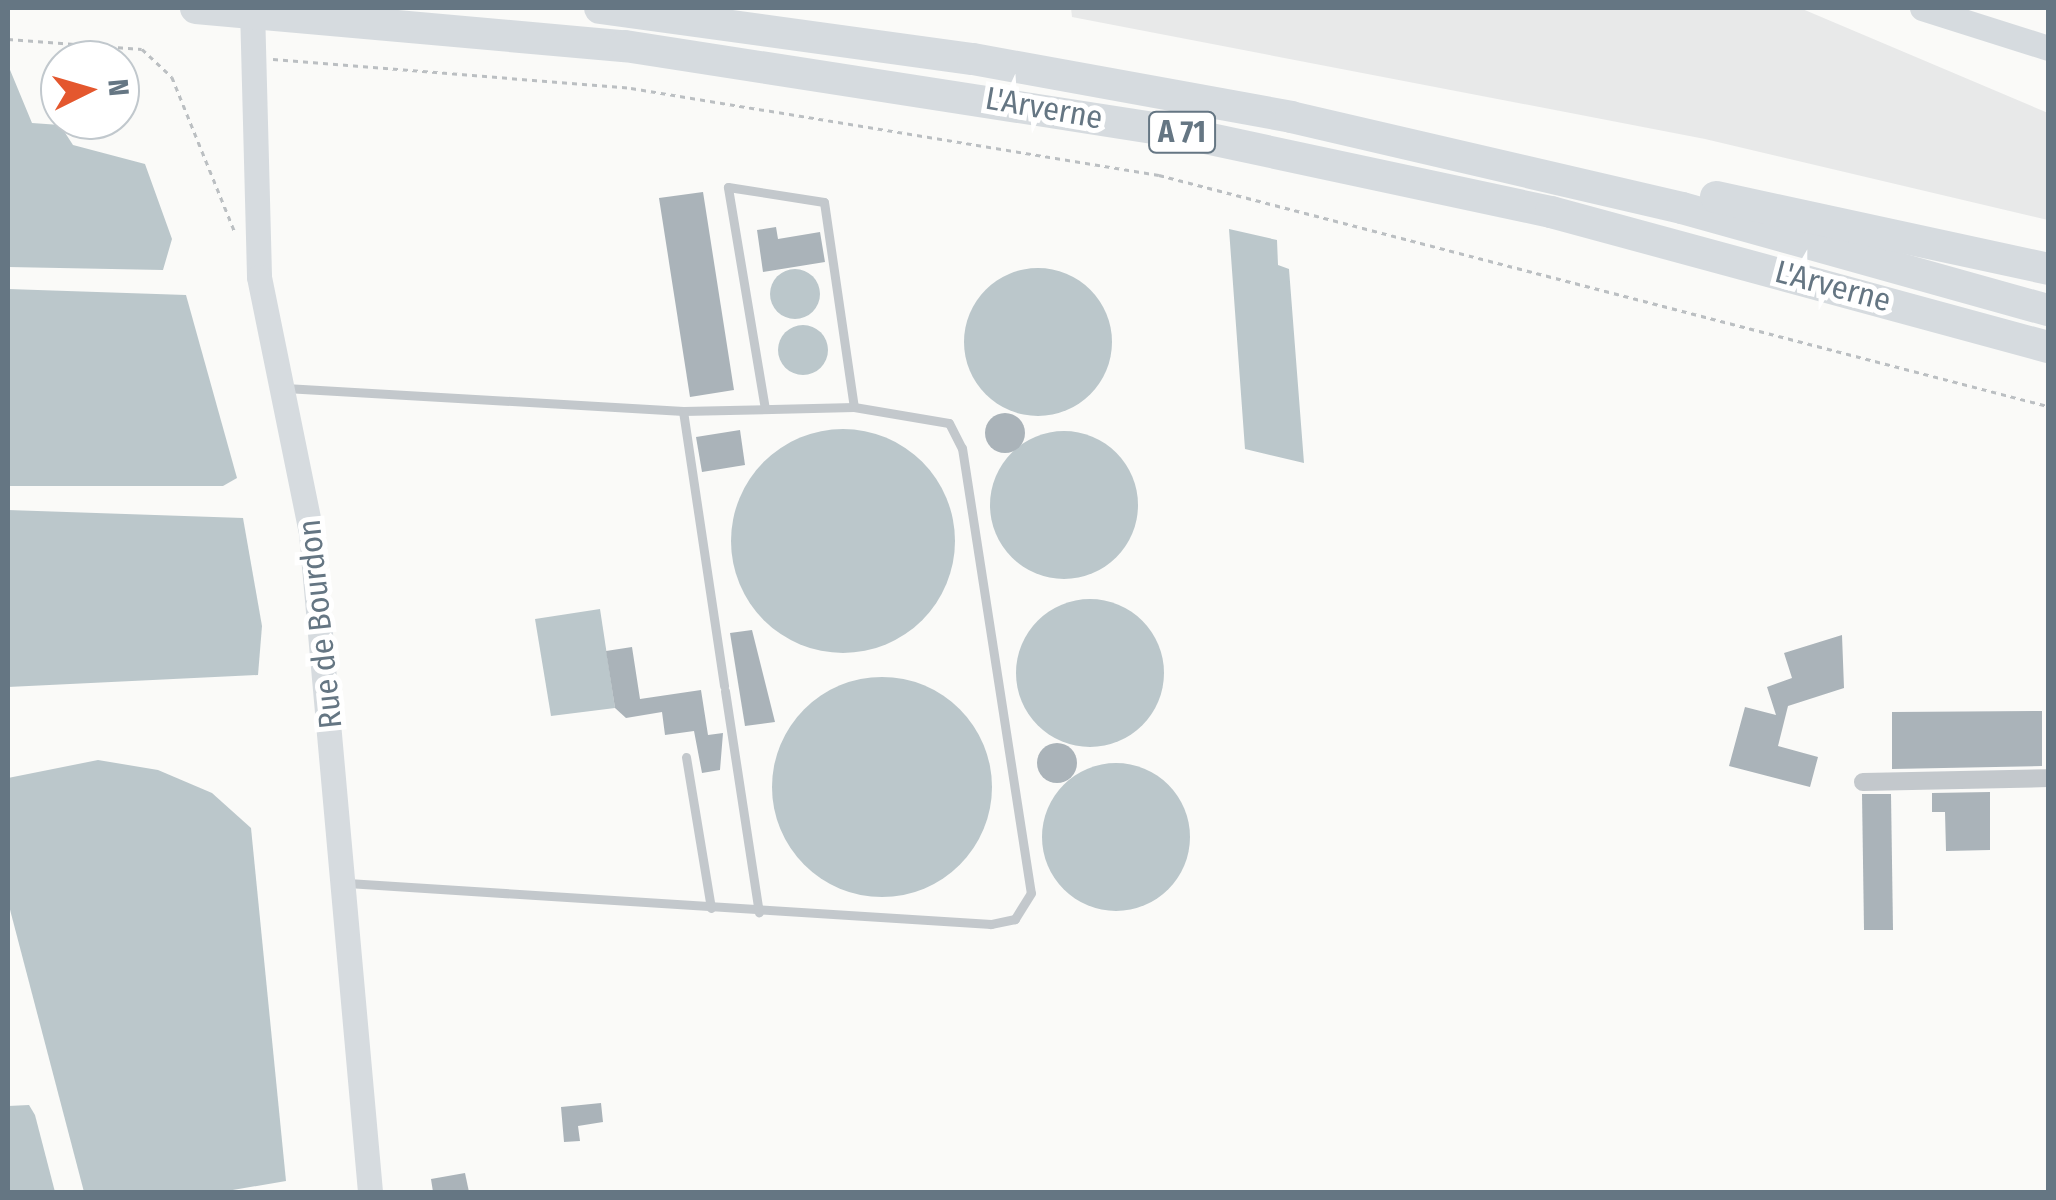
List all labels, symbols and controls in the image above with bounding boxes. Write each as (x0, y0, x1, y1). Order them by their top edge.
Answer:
north arrow (40, 40, 140, 140)
text: N (101, 78, 136, 97)
street label: L'Arverne (982, 79, 1106, 137)
road number: A 71 (1147, 107, 1217, 157)
street label: L'Arverne (1771, 252, 1895, 320)
street label: Rue de Bourdon (290, 517, 350, 731)

